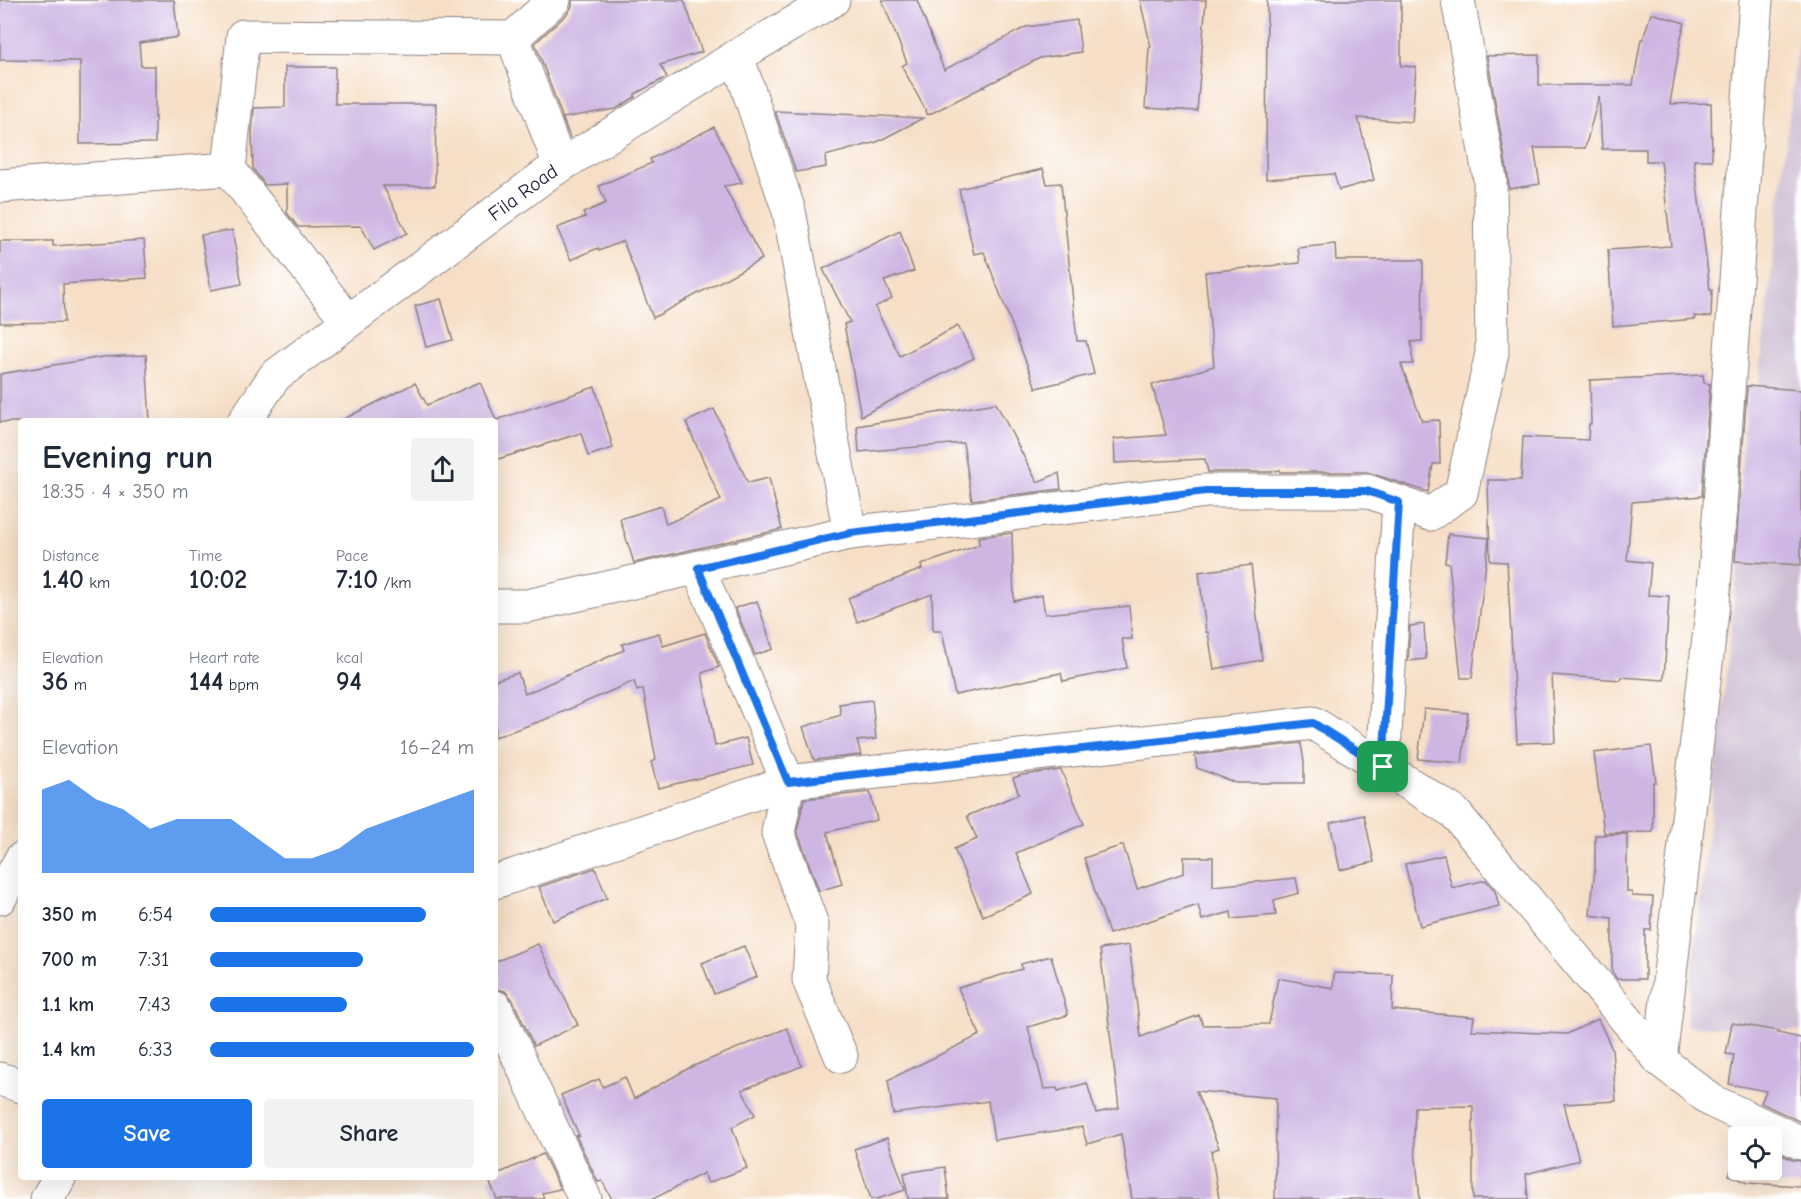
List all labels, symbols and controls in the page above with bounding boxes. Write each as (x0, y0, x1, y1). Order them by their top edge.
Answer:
street label: Fila Road (484, 159, 562, 226)
text: Evening run (42, 438, 213, 476)
button: share (411, 438, 474, 501)
text: 18:35 · 4 × 350 m (42, 480, 189, 503)
text: Distance (42, 547, 99, 565)
text: Time (189, 547, 222, 565)
text: Pace (336, 547, 368, 565)
text: 1.40 (42, 565, 84, 595)
text: 10:02 (189, 565, 247, 595)
text: 7:10 (336, 565, 378, 595)
text: km (84, 574, 110, 592)
text: /km (378, 574, 411, 592)
text: Elevation (42, 649, 103, 667)
text: Heart rate (189, 649, 260, 667)
text: kcal (336, 649, 363, 667)
text: 36 (42, 667, 68, 697)
text: 144 (189, 667, 223, 697)
text: 94 (336, 667, 362, 697)
text: m (68, 676, 87, 694)
text: bpm (223, 676, 259, 694)
text: Elevation (42, 736, 119, 759)
text: 16–24 m (400, 736, 474, 759)
pin (1357, 741, 1408, 792)
icon: arrive (1366, 750, 1399, 783)
text: 350 m (42, 903, 97, 926)
text: 6:54 (138, 903, 173, 926)
text: 700 m (42, 948, 97, 971)
text: 7:31 (138, 948, 169, 971)
text: 1.1 km (42, 993, 94, 1016)
text: 7:43 (138, 993, 171, 1016)
text: 1.4 km (42, 1038, 96, 1061)
text: 6:33 (138, 1038, 173, 1061)
button: Save (42, 1099, 252, 1168)
button: Share (264, 1099, 474, 1168)
map controls (1728, 1126, 1782, 1180)
button: locate (1728, 1126, 1782, 1180)

